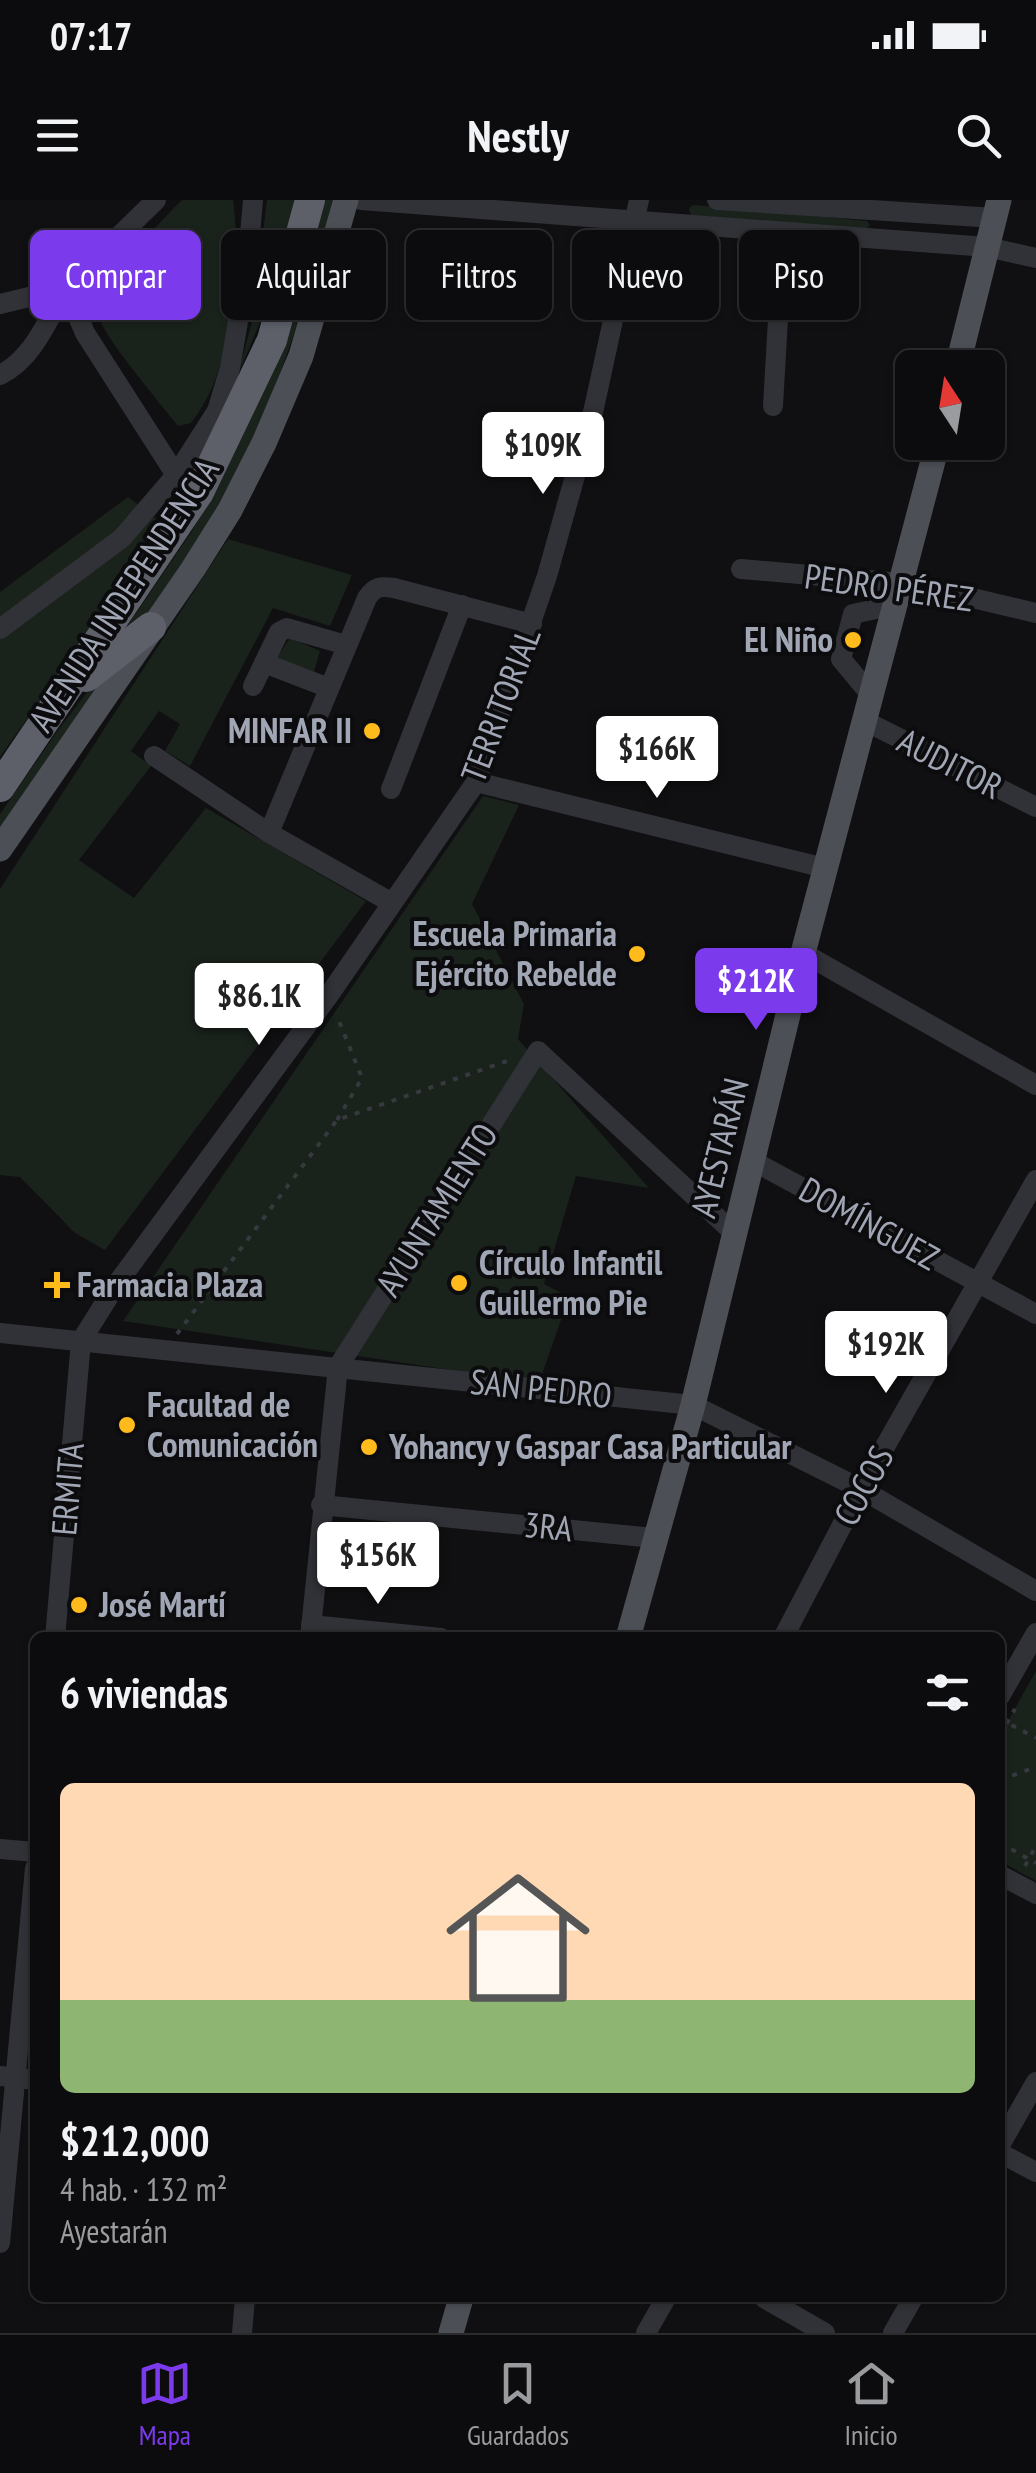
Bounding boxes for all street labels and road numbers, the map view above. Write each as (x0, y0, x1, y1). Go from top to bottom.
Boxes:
street label: AVENIDA INDEPENDENCIA (18, 449, 229, 740)
street label: PEDRO PÉREZ (802, 552, 976, 622)
street label: TERRITORIAL (450, 620, 551, 789)
street label: AUDITOR (890, 717, 1011, 809)
street label: AYESTARÁN (680, 1073, 759, 1222)
street label: AYUNTAMIENTO (365, 1114, 507, 1305)
street label: DOMÍNGUEZ (792, 1166, 947, 1280)
street label: SAN PEDRO (468, 1358, 614, 1418)
street label: COCOS (823, 1438, 904, 1533)
street label: ERMITA (40, 1440, 94, 1537)
street label: 3RA (522, 1501, 575, 1551)

